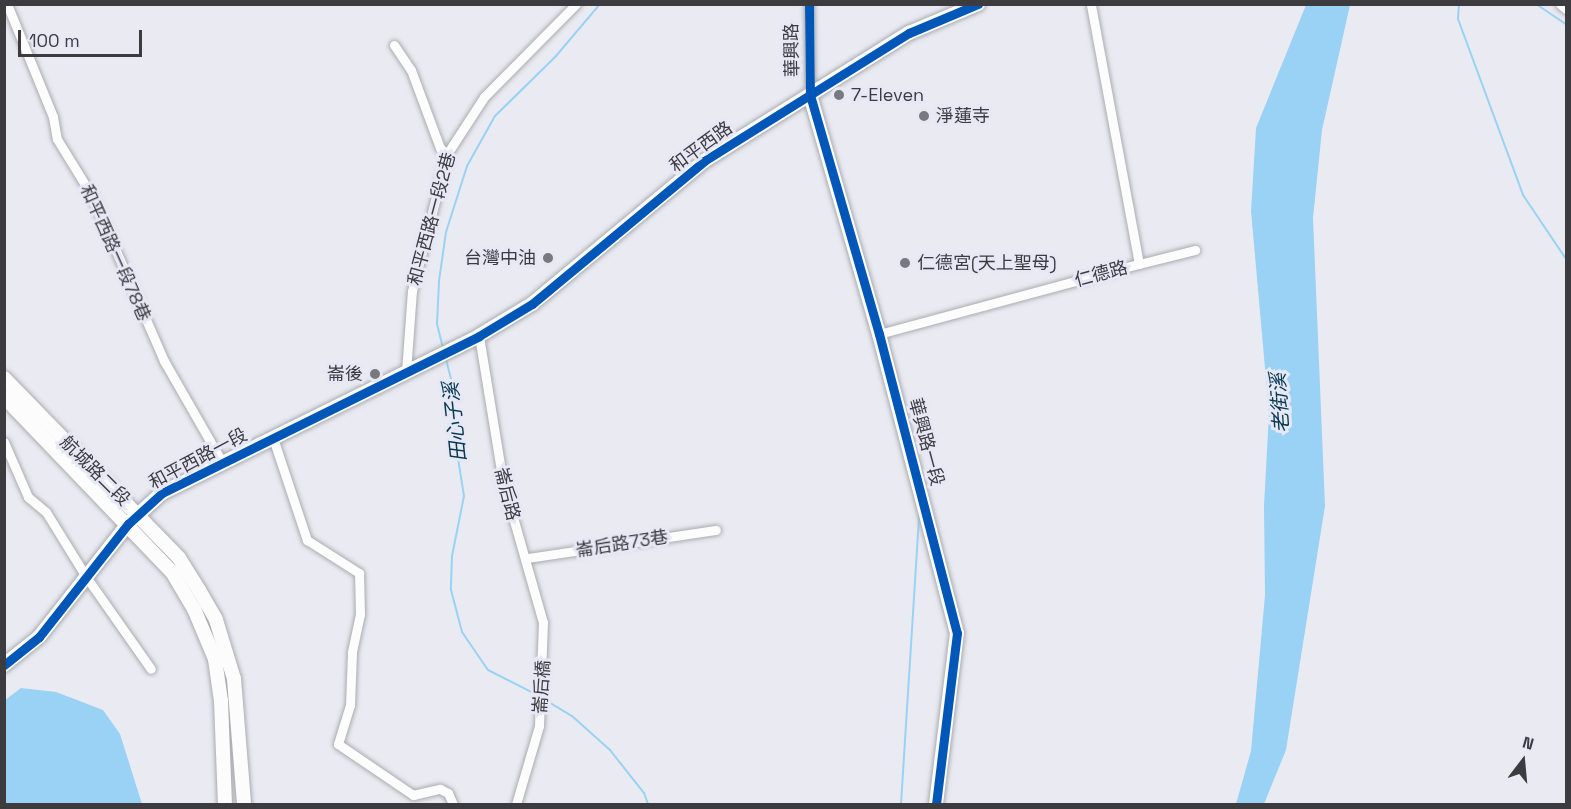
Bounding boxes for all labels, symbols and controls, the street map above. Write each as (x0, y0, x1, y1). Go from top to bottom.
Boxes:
scale bar (21, 18, 146, 56)
street label: 華興路 (781, 23, 803, 77)
text: 100 m (29, 29, 80, 52)
place label: 7-Eleven (851, 84, 924, 106)
marker: 7-Eleven (832, 88, 846, 102)
place label: 淨蓮寺 (936, 105, 990, 127)
marker: 淨蓮寺 (917, 109, 931, 123)
street label: 和平西路 (666, 117, 736, 177)
street label: 和平西路一段2巷 (404, 150, 460, 288)
street label: 和平西路一段78巷 (75, 181, 155, 325)
place label: 台灣中油 (464, 247, 536, 269)
marker: 台灣中油 (541, 251, 555, 265)
place label: 仁德宮(天上聖母) (917, 252, 1057, 274)
marker: 仁德宮(天上聖母) (898, 256, 912, 270)
street label: 仁德路 (1072, 257, 1130, 291)
place label: 崙後 (327, 363, 363, 385)
marker: 崙後 (368, 367, 382, 381)
water label: 老街溪 (1266, 372, 1294, 434)
water label: 田心子溪 (439, 381, 471, 463)
street label: 華興路一段 (904, 396, 948, 488)
street label: 和平西路一段 (145, 424, 251, 494)
street label: 航城路二段 (56, 432, 134, 510)
street label: 崙后路 (490, 465, 524, 523)
street label: 崙后路73巷 (574, 526, 670, 562)
street label: 崙后橋 (529, 659, 555, 715)
north arrow (1493, 731, 1553, 791)
text: N (1520, 732, 1536, 755)

